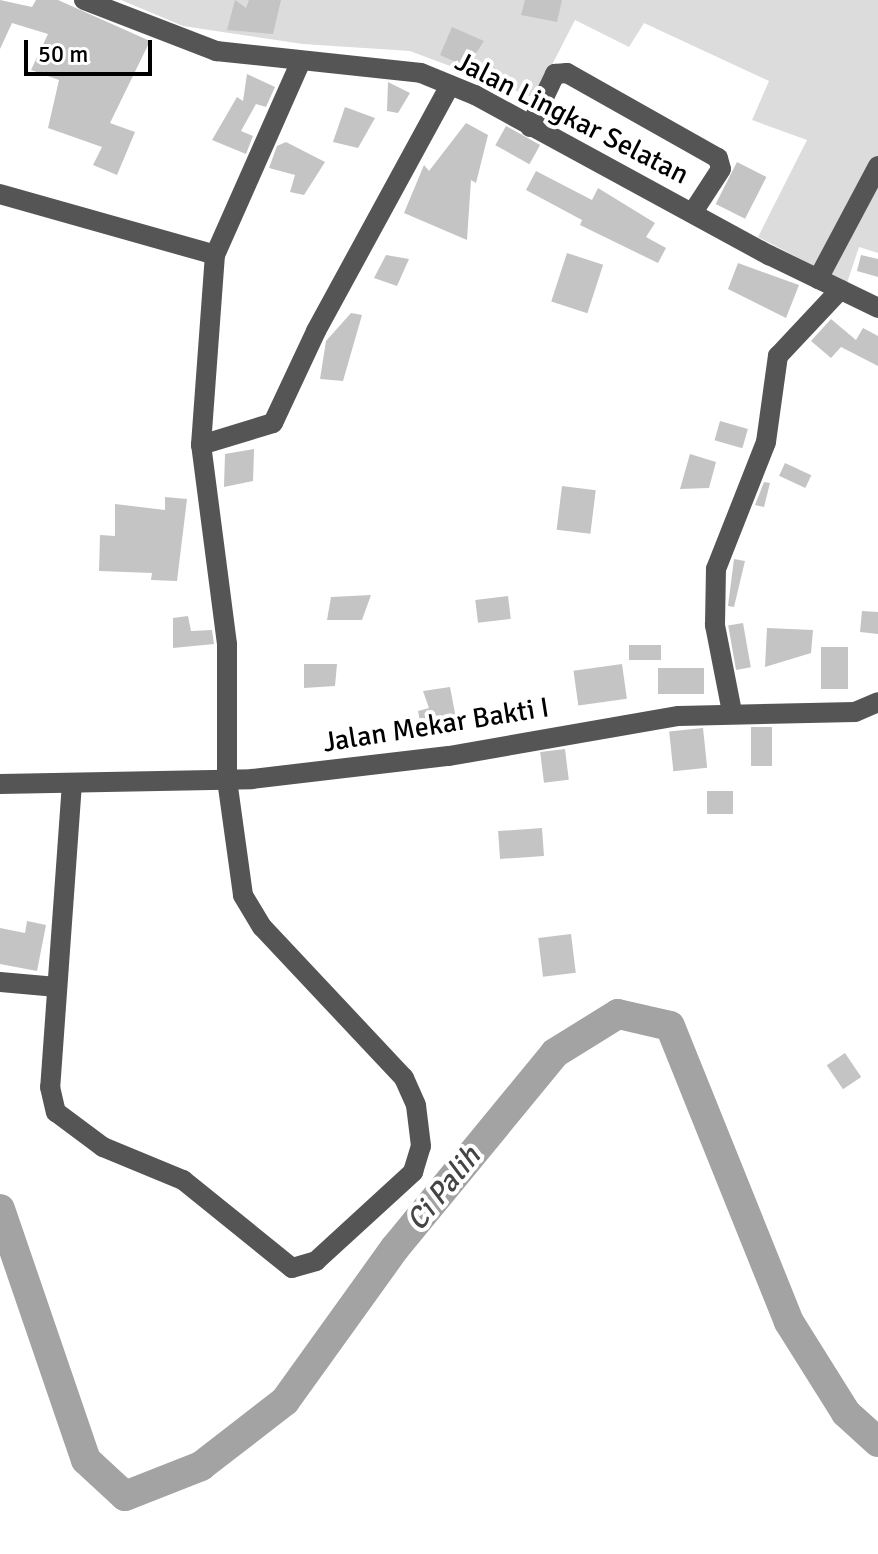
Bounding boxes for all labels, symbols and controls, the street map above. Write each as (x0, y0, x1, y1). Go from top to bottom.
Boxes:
scale bar (28, 24, 156, 74)
text: 50 m (38, 39, 88, 69)
street label: Jalan Lingkar Selatan (450, 45, 694, 191)
street label: Jalan Mekar Bakti I (321, 691, 551, 759)
water label: Ci Palih (399, 1140, 489, 1238)

